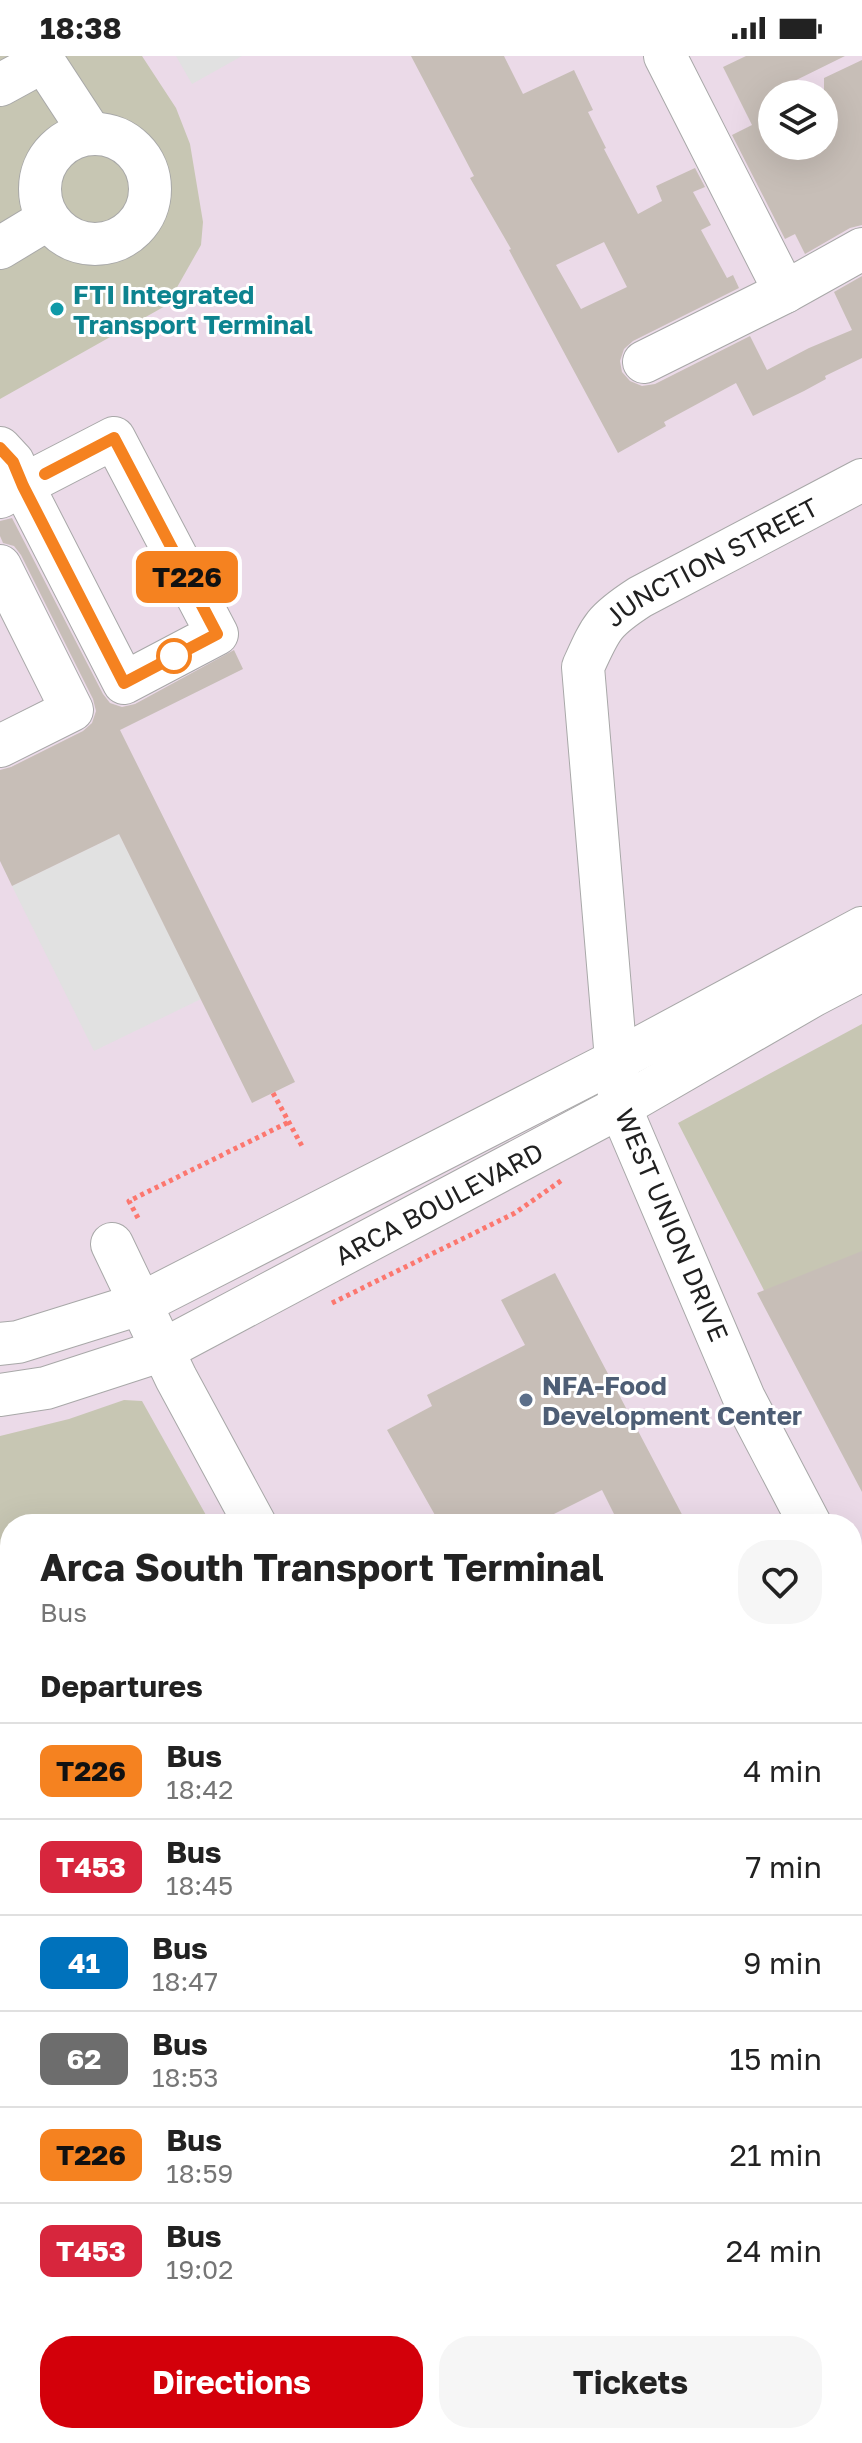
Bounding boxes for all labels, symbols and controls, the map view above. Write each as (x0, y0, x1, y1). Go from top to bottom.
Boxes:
text: 18:38 (40, 10, 122, 46)
map controls (758, 80, 838, 160)
button: layers (758, 80, 838, 160)
place label: FTI Integrated Transport Terminal (73, 279, 313, 340)
marker: FTI Integrated Transport Terminal (48, 300, 66, 318)
street label: JUNCTION STREET (598, 491, 823, 633)
line badge: T226 (131, 551, 243, 603)
text: T226 (152, 560, 222, 593)
unlabelled marker (157, 639, 191, 673)
street label: WEST UNION DRIVE (609, 1104, 735, 1346)
street label: ARCA BOULEVARD (330, 1135, 548, 1271)
place label: NFA-Food Development Center (542, 1370, 802, 1431)
marker: NFA-Food Development Center (517, 1391, 535, 1409)
button: heart (738, 1540, 822, 1624)
text: Arca South Transport Terminal (40, 1544, 604, 1589)
text: Bus (40, 1597, 87, 1628)
text: Departures (40, 1668, 203, 1704)
text: Bus (166, 1738, 222, 1774)
text: 4 min (743, 1753, 822, 1789)
text: T226 (56, 1754, 126, 1787)
text: 18:42 (166, 1774, 233, 1805)
text: Bus (166, 1834, 222, 1870)
text: 7 min (746, 1849, 822, 1885)
text: T453 (56, 1850, 126, 1883)
text: 18:45 (166, 1870, 233, 1901)
text: Bus (152, 1930, 208, 1966)
text: 9 min (743, 1945, 822, 1981)
text: 41 (68, 1946, 100, 1979)
text: 18:47 (152, 1966, 218, 1997)
text: Bus (152, 2026, 208, 2062)
text: 15 min (730, 2041, 822, 2077)
text: 62 (67, 2042, 101, 2075)
text: 18:53 (152, 2062, 219, 2093)
text: Bus (166, 2122, 222, 2158)
text: 21 min (730, 2137, 822, 2173)
text: T226 (56, 2138, 126, 2171)
text: 18:59 (166, 2158, 233, 2189)
text: Bus (166, 2218, 222, 2254)
text: 24 min (726, 2233, 822, 2269)
text: T453 (56, 2234, 126, 2267)
text: 19:02 (166, 2254, 233, 2285)
button: Directions (40, 2336, 423, 2428)
button: Tickets (439, 2336, 822, 2428)

